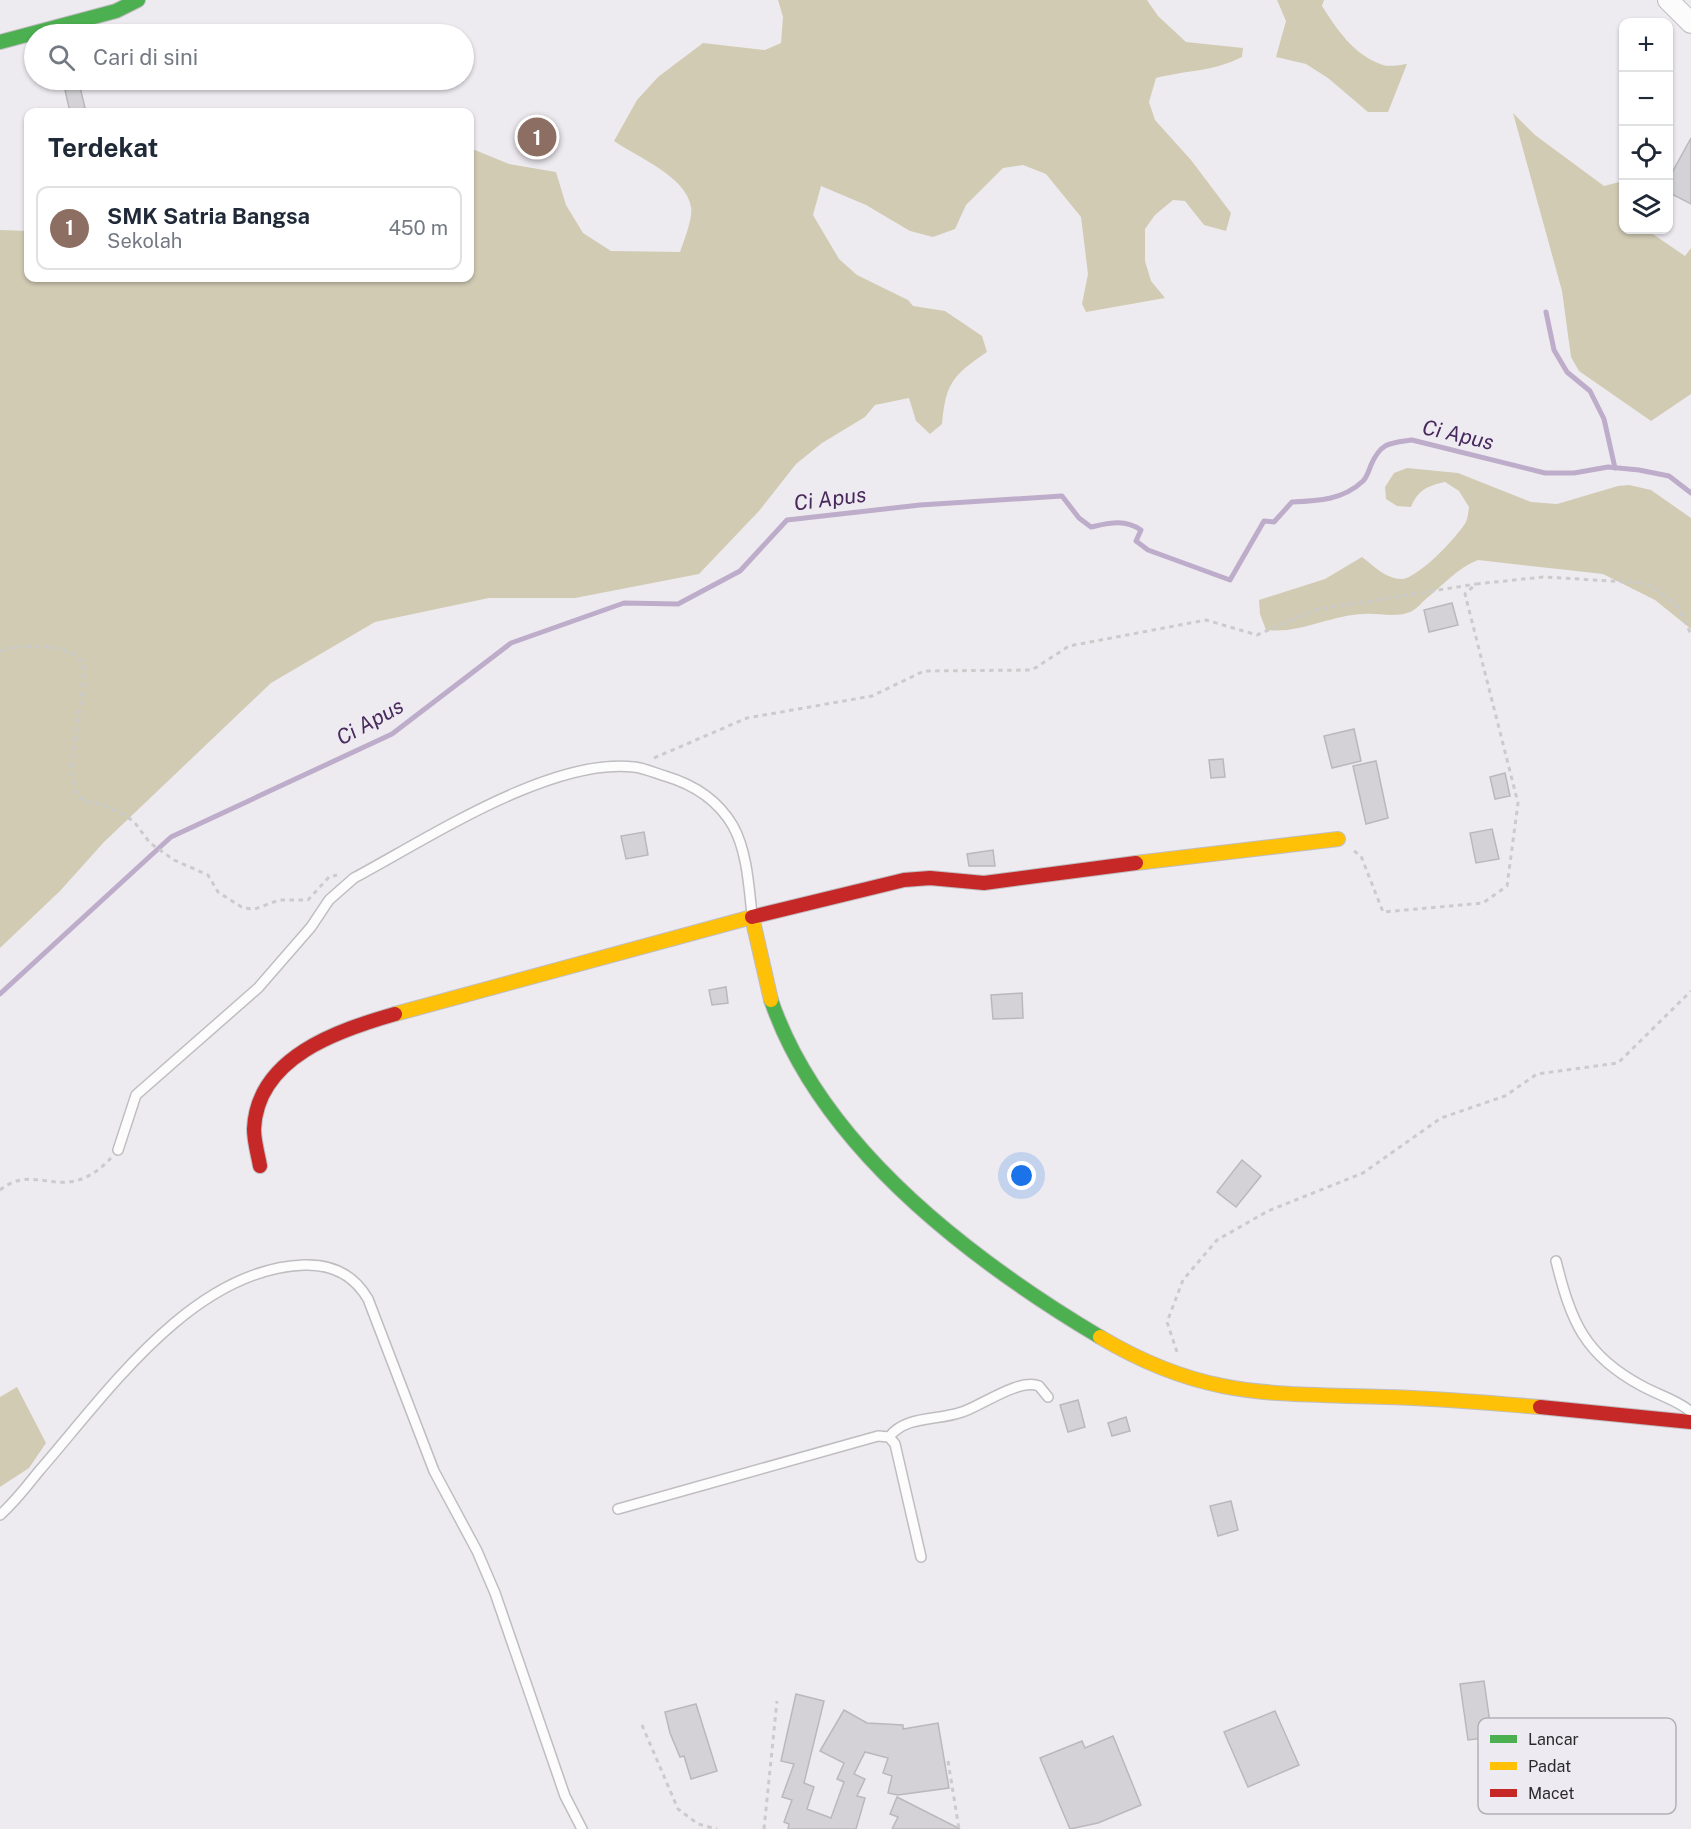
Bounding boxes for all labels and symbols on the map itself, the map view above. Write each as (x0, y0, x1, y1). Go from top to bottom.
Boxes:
pin: 1 (518, 114, 556, 160)
water label: Ci Apus (1420, 414, 1496, 455)
water label: Ci Apus (792, 482, 868, 515)
water label: Ci Apus (332, 693, 408, 750)
your location (1007, 1161, 1036, 1190)
legend (1478, 1718, 1676, 1814)
text: Lancar (1528, 1730, 1579, 1749)
text: Padat (1528, 1757, 1571, 1776)
text: Macet (1528, 1784, 1575, 1803)

